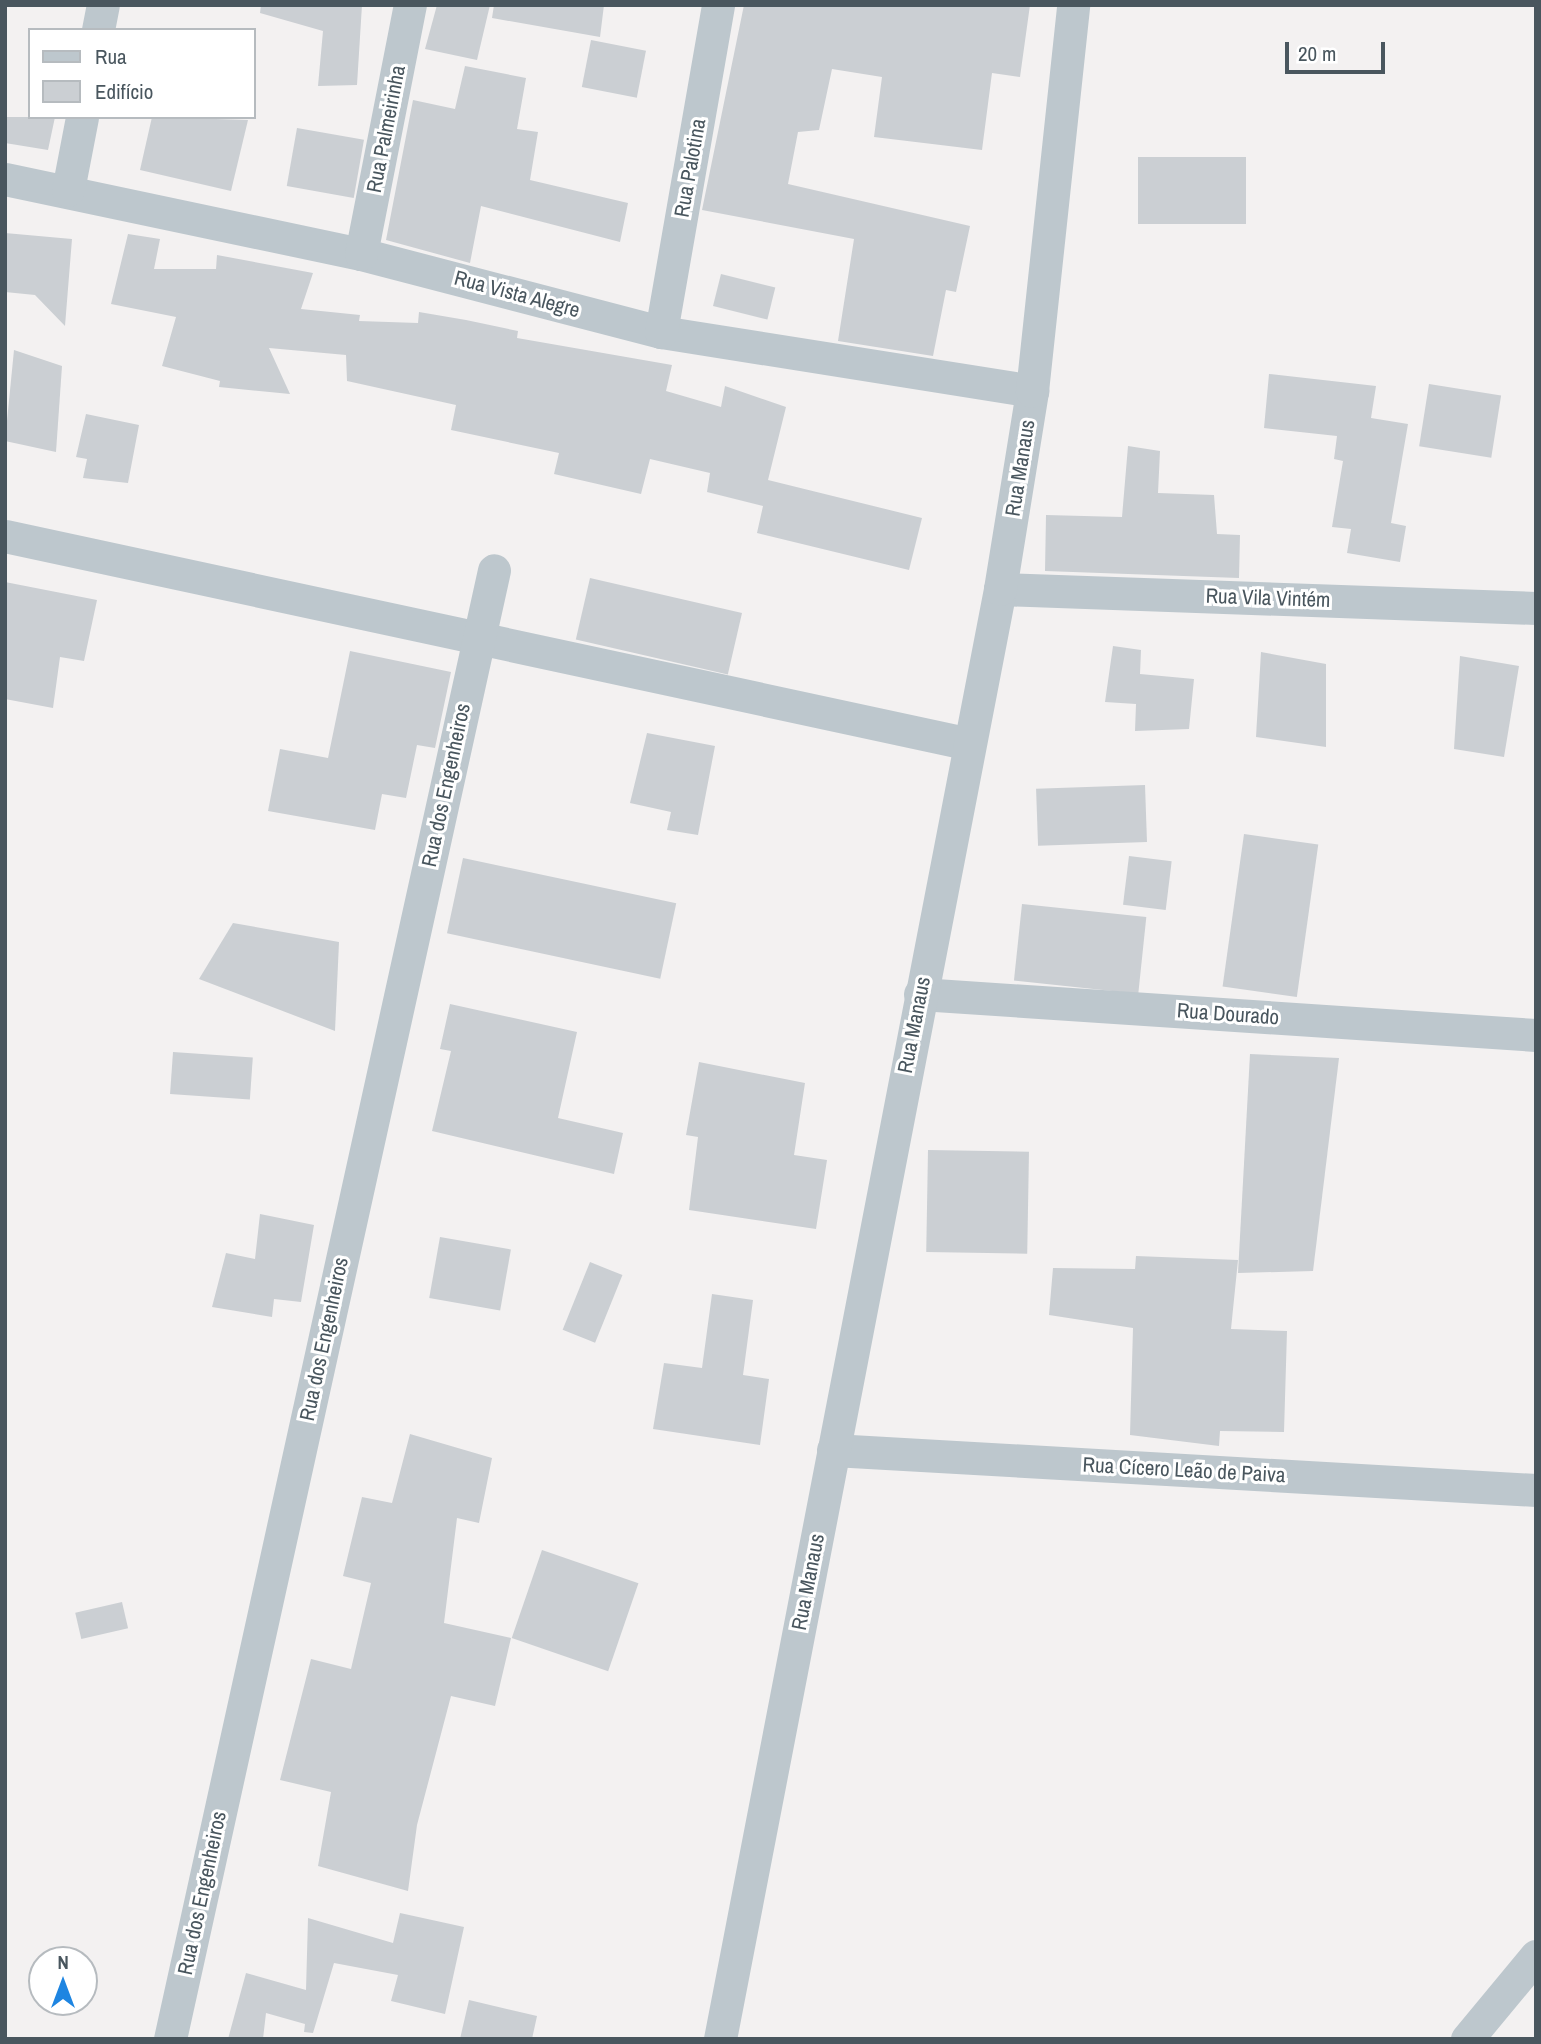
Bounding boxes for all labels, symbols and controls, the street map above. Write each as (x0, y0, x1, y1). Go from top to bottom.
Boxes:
legend (28, 28, 256, 119)
scale bar (1289, 28, 1389, 72)
text: 20 m (1298, 39, 1336, 68)
text: Rua (95, 42, 127, 71)
street label: Rua Palmeirinha (361, 63, 411, 195)
text: Edifício (95, 77, 153, 106)
street label: Rua Palotina (669, 117, 711, 219)
street label: Rua Vista Alegre (451, 265, 583, 323)
street label: Rua Manaus (1000, 418, 1040, 518)
street label: Rua Vila Vintém (1205, 583, 1331, 613)
street label: Rua dos Engenheiros (416, 701, 476, 869)
street label: Rua Manaus (892, 975, 936, 1075)
street label: Rua Dourado (1176, 998, 1280, 1030)
street label: Rua dos Engenheiros (294, 1255, 354, 1423)
street label: Rua Cícero Leão de Paiva (1082, 1452, 1286, 1488)
street label: Rua Manaus (786, 1532, 830, 1632)
street label: Rua dos Engenheiros (172, 1809, 232, 1977)
north arrow (28, 1946, 98, 2016)
text: N (57, 1949, 69, 1975)

